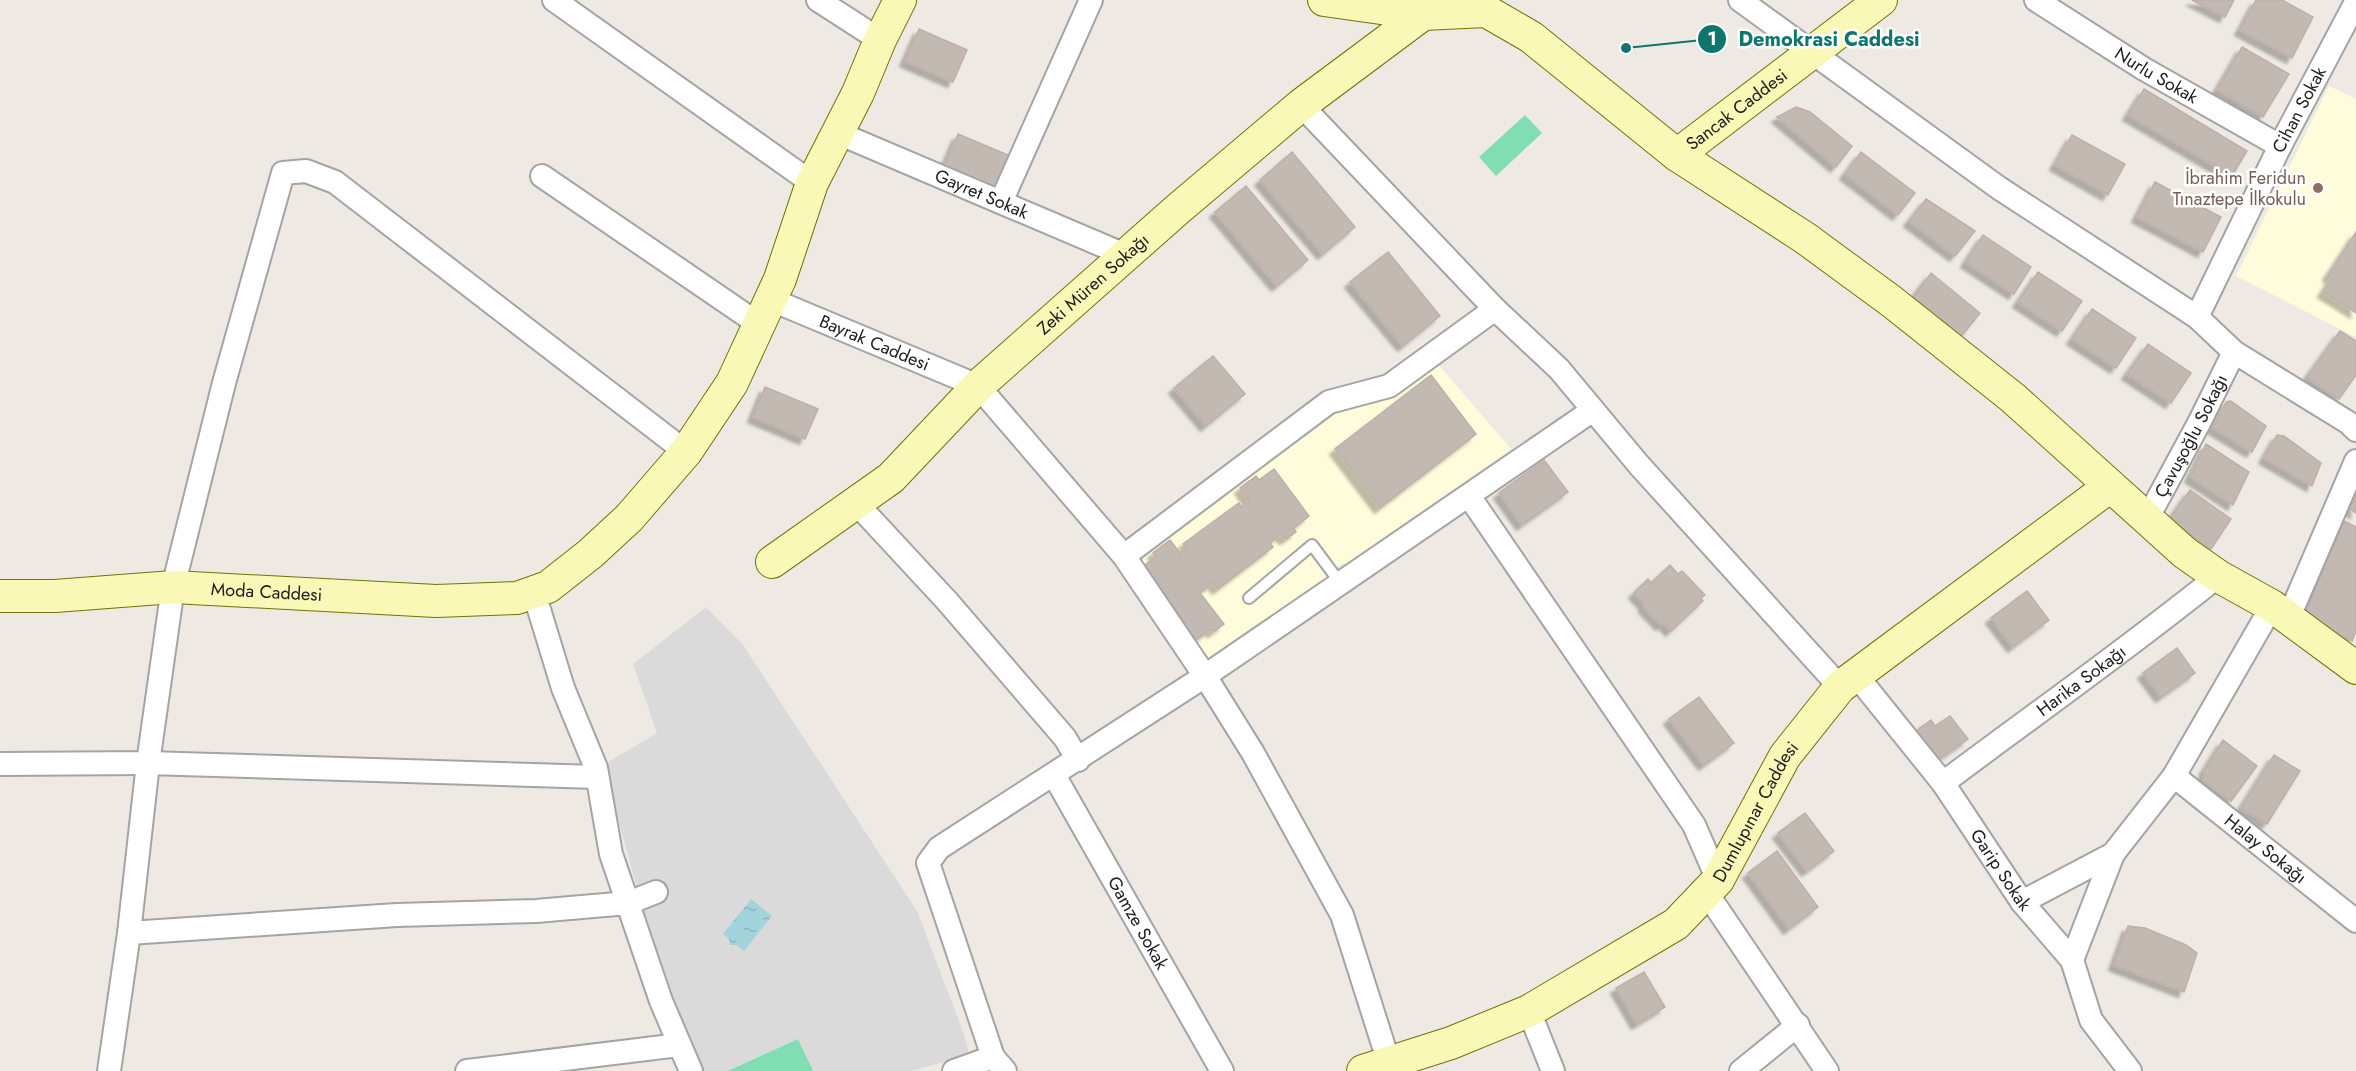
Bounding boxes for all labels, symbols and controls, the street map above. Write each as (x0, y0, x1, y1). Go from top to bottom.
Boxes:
callout: Demokrasi Caddesi (1697, 20, 1932, 58)
text: Demokrasi Caddesi (1738, 25, 1920, 54)
text: 1 (1707, 26, 1717, 52)
street label: Nurlu Sokak (2110, 41, 2203, 110)
street label: Cihan Sokak (2266, 62, 2333, 157)
street label: Sancak Caddesi (1681, 63, 1793, 157)
street label: Gayret Sokak (931, 163, 1033, 226)
place label: İbrahim Feridun Tınaztepe İlkokulu (2173, 165, 2306, 212)
marker: İbrahim Feridun Tınaztepe İlkokulu (2311, 181, 2325, 195)
street label: Zeki Müren Sokağı (1031, 227, 1155, 341)
street label: Bayrak Caddesi (815, 308, 934, 377)
street label: Çavuşoğlu Sokağı (2148, 370, 2234, 502)
street label: Moda Caddesi (210, 576, 323, 608)
street label: Harika Sokağı (2031, 639, 2132, 723)
street label: Dumlupınar Caddesi (1706, 736, 1805, 887)
street label: Halay Sokağı (2219, 808, 2312, 890)
street label: Garip Sokak (1964, 824, 2037, 917)
street label: Gamze Sokak (1101, 871, 1175, 974)

